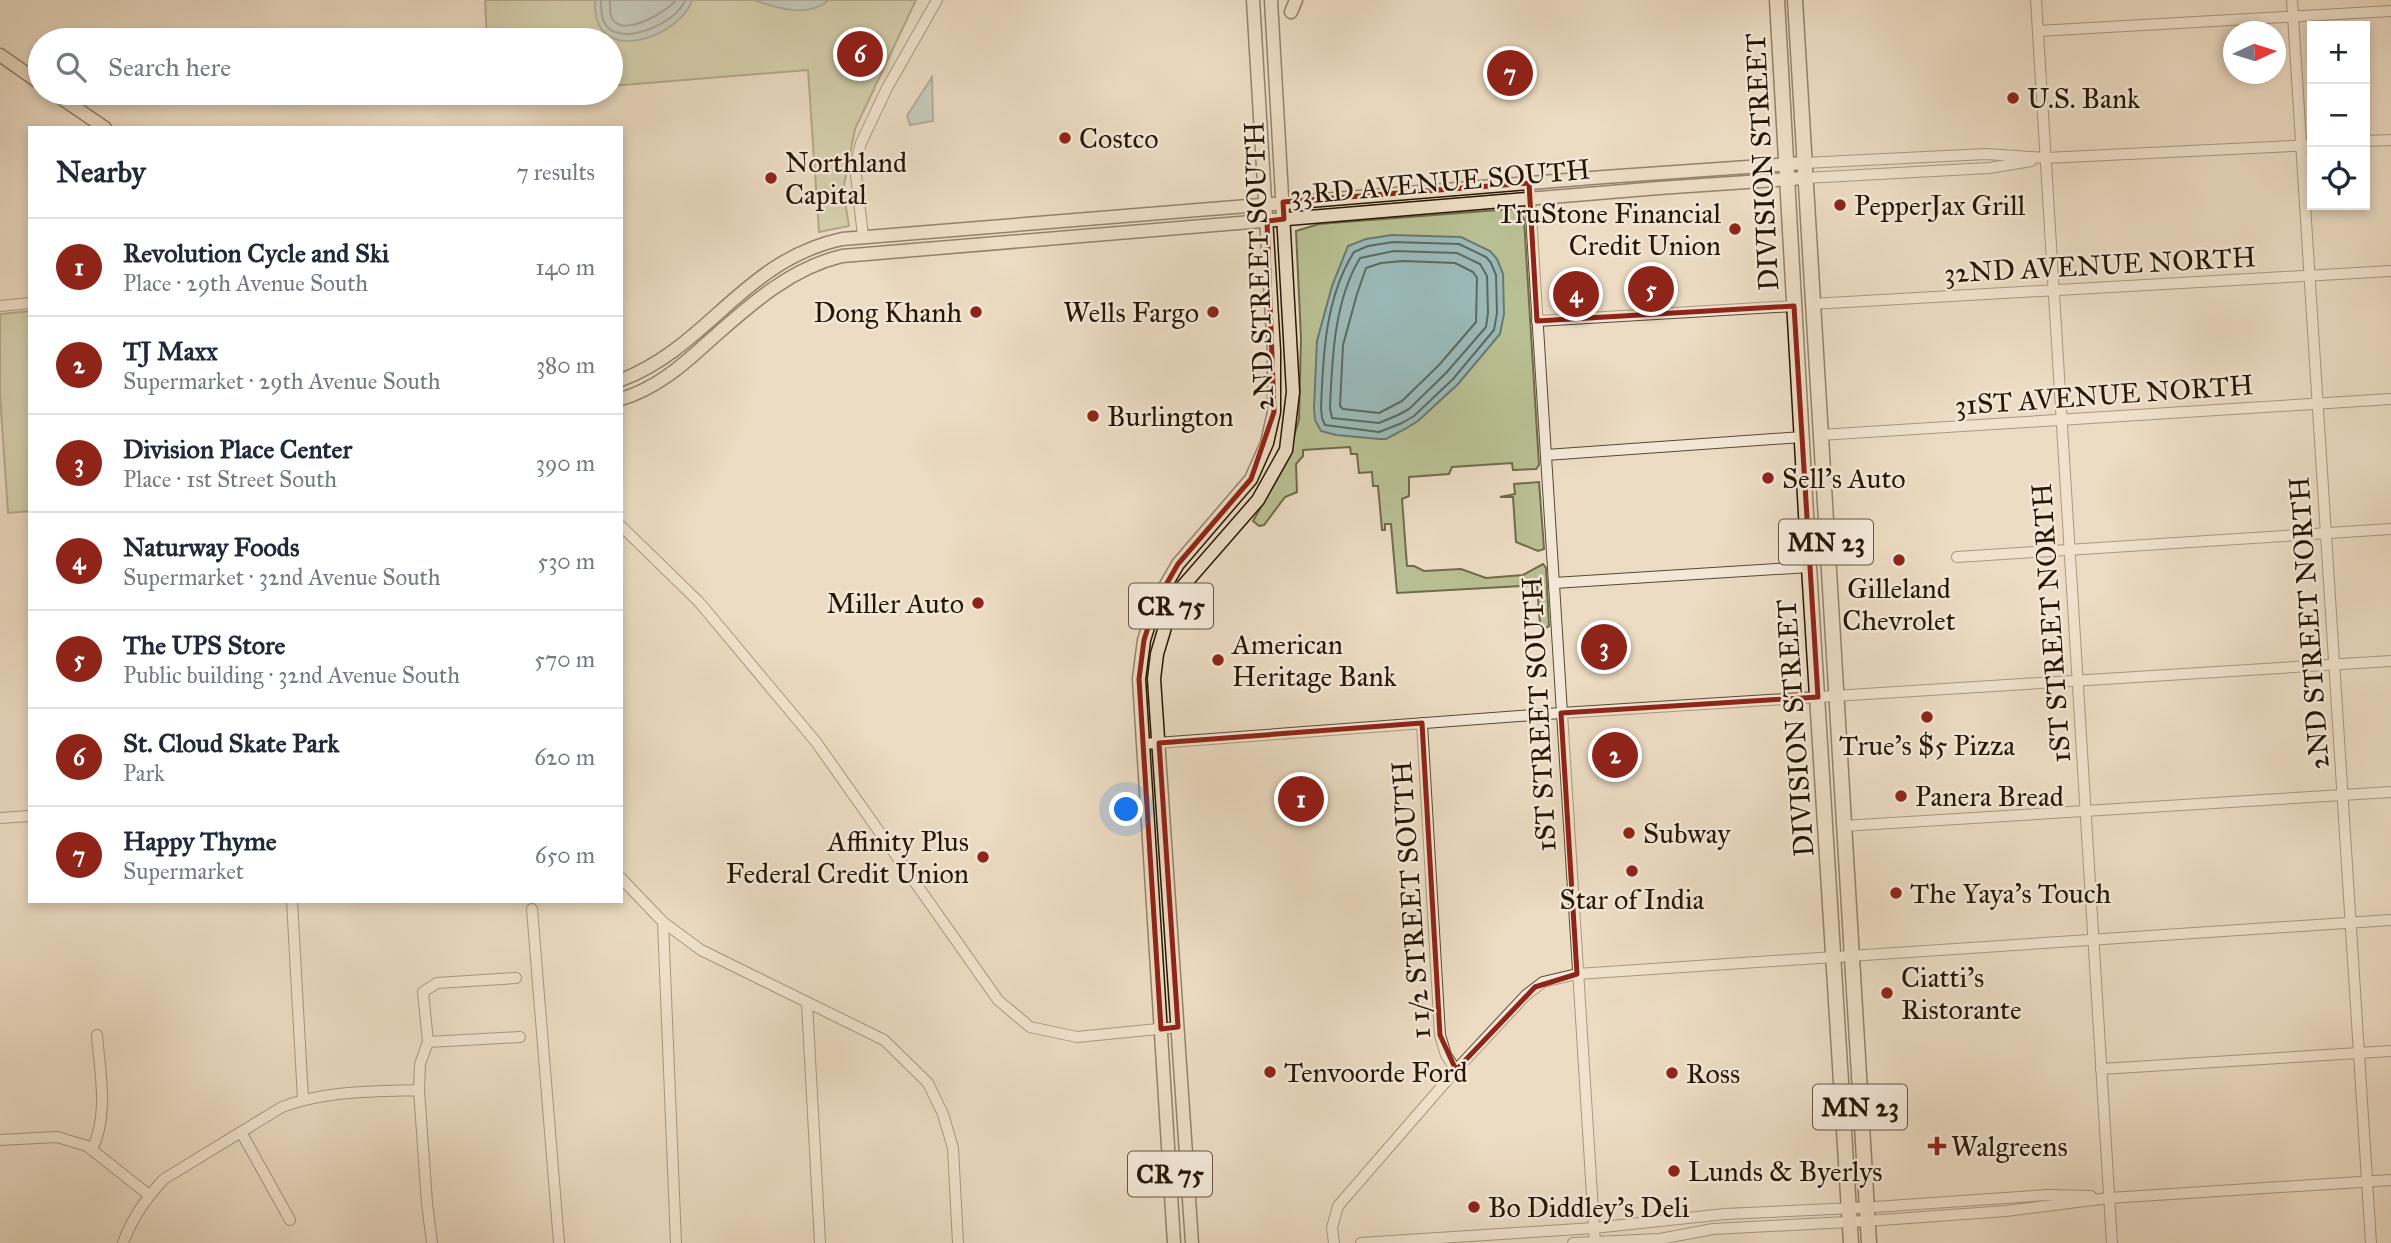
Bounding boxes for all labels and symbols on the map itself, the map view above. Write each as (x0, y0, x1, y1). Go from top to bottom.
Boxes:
north arrow (2223, 21, 2286, 84)
pin: 6 (837, 28, 883, 80)
street label: DIVISION STREET (1738, 32, 1786, 292)
pin: 7 (1487, 47, 1533, 99)
place label: U.S. Bank (2027, 81, 2140, 116)
marker: U.S. Bank (2005, 90, 2021, 106)
place label: Costco (1079, 121, 1159, 156)
street label: 2ND STREET SOUTH (1236, 121, 1282, 411)
marker: Costco (1057, 130, 1073, 146)
place label: Northland Capital (785, 145, 907, 212)
street label: 33RD AVENUE SOUTH (1288, 151, 1592, 213)
marker: Northland Capital (763, 170, 779, 186)
place label: PepperJax Grill (1854, 188, 2026, 223)
place label: TruStone Financial Credit Union (1497, 196, 1721, 263)
marker: PepperJax Grill (1832, 197, 1848, 213)
marker: TruStone Financial Credit Union (1727, 221, 1743, 237)
street label: 32ND AVENUE NORTH (1943, 239, 2257, 291)
pin: 5 (1628, 263, 1674, 315)
pin: 4 (1553, 268, 1599, 320)
place label: Dong Khanh (813, 295, 962, 330)
place label: Wells Fargo (1063, 295, 1199, 330)
marker: Dong Khanh (968, 304, 984, 320)
marker: Wells Fargo (1205, 304, 1221, 320)
street label: 31ST AVENUE NORTH (1954, 367, 2254, 423)
place label: Burlington (1107, 399, 1234, 434)
marker: Burlington (1085, 408, 1101, 424)
place label: Sell's Auto (1782, 461, 1906, 496)
marker: Sell's Auto (1760, 470, 1776, 486)
street label: 2ND STREET NORTH (2281, 476, 2337, 770)
street label: 1ST STREET NORTH (2024, 482, 2078, 764)
road number: MN 23 (1779, 520, 1873, 564)
marker: Gilleland Chevrolet (1891, 552, 1907, 568)
place label: Gilleland Chevrolet (1842, 571, 1956, 638)
street label: 1ST STREET SOUTH (1514, 576, 1564, 852)
road number: CR 75 (1129, 584, 1213, 628)
place label: Miller Auto (826, 586, 964, 621)
marker: Miller Auto (970, 595, 986, 611)
street label: DIVISION STREET (1769, 598, 1821, 858)
pin: 3 (1581, 621, 1627, 673)
place label: American Heritage Bank (1231, 627, 1397, 694)
marker: American Heritage Bank (1210, 652, 1226, 668)
marker: True's $5 Pizza (1919, 709, 1935, 725)
place label: True's $5 Pizza (1839, 728, 2015, 763)
pin: 2 (1592, 729, 1638, 781)
street label: 1 1/2 STREET SOUTH (1384, 760, 1438, 1040)
pin: 1 (1278, 773, 1324, 825)
place label: Panera Bread (1915, 779, 2064, 814)
marker: Panera Bread (1893, 788, 1909, 804)
your location (1109, 792, 1143, 826)
place label: Subway (1643, 816, 1731, 851)
place label: Affinity Plus Federal Credit Union (726, 824, 969, 891)
marker: Subway (1621, 825, 1637, 841)
marker: Affinity Plus Federal Credit Union (975, 849, 991, 865)
marker: Star of India (1624, 863, 1640, 879)
place label: The Yaya's Touch (1910, 876, 2112, 911)
place label: Star of India (1560, 882, 1705, 917)
marker: The Yaya's Touch (1888, 885, 1904, 901)
place label: Ciatti's Ristorante (1901, 960, 2022, 1027)
marker: Ciatti's Ristorante (1879, 985, 1895, 1001)
place label: Tenvoorde Ford (1284, 1055, 1468, 1090)
place label: Ross (1686, 1056, 1740, 1091)
marker: Tenvoorde Ford (1262, 1064, 1278, 1080)
marker: Ross (1664, 1065, 1680, 1081)
road number: MN 23 (1813, 1084, 1907, 1130)
place label: Walgreens (1951, 1129, 2068, 1164)
marker: Walgreens (1929, 1138, 1945, 1154)
road number: CR 75 (1128, 1152, 1212, 1196)
place label: Lunds & Byerlys (1688, 1154, 1882, 1189)
marker: Lunds & Byerlys (1666, 1163, 1682, 1179)
place label: Bo Diddley's Deli (1488, 1190, 1690, 1225)
marker: Bo Diddley's Deli (1466, 1199, 1482, 1215)

